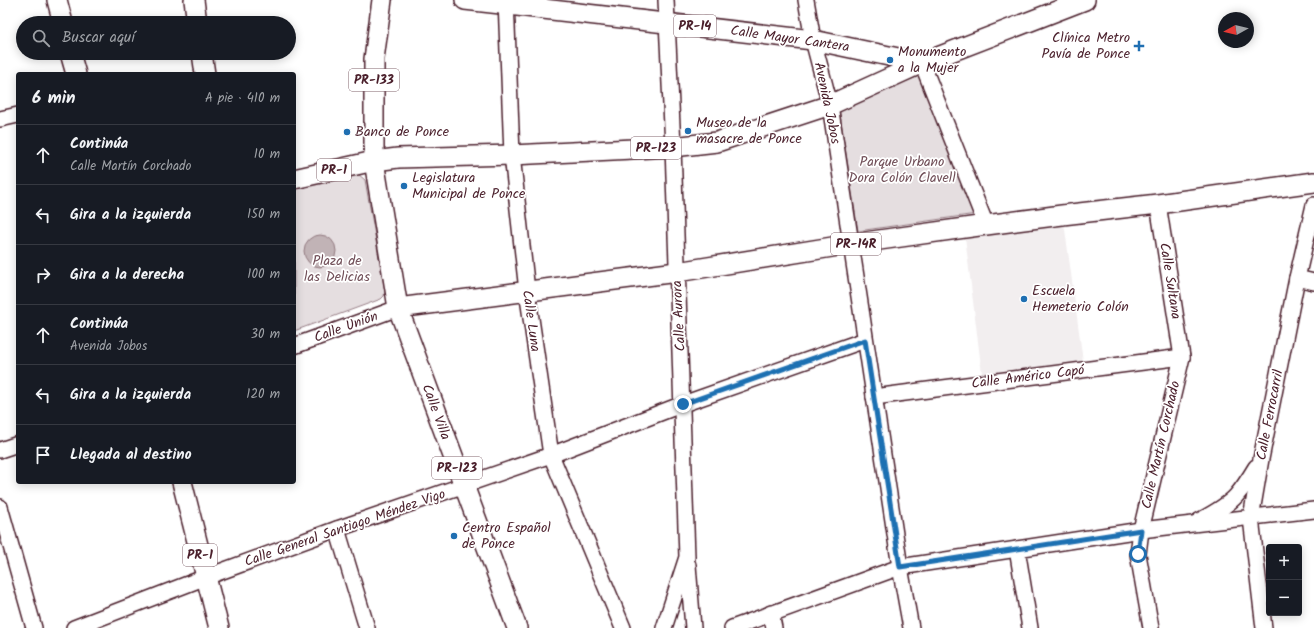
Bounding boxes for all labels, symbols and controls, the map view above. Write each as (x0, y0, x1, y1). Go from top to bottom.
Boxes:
north arrow (1218, 12, 1254, 48)
road number: PR-14 (674, 15, 716, 37)
search box (16, 16, 296, 60)
street label: Calle Mayor Cantera (729, 20, 851, 58)
text: Buscar aquí (62, 26, 135, 50)
icon: search (30, 27, 52, 49)
place label: Clínica Metro Pavía de Ponce (1042, 27, 1131, 65)
marker: Clínica Metro Pavía de Ponce (1133, 40, 1145, 52)
place label: Monumento a la Mujer (898, 41, 966, 79)
marker: Monumento a la Mujer (885, 55, 895, 65)
street label: Avenida Jobos (808, 60, 846, 146)
road number: PR-133 (349, 69, 399, 91)
text: 6 min (32, 85, 76, 112)
text: A pie · 410 m (205, 88, 280, 109)
place label: Museo de la masacre de Ponce (696, 112, 803, 150)
place label: Banco de Ponce (355, 121, 450, 143)
marker: Museo de la masacre de Ponce (683, 126, 693, 136)
marker: Banco de Ponce (342, 127, 352, 137)
text: Continúa (70, 132, 128, 156)
road number: PR-123 (631, 137, 681, 159)
icon: ahead (32, 144, 54, 166)
text: 10 m (254, 144, 280, 165)
park label: Parque Urbano Dora Colón Clavell (848, 151, 956, 189)
text: Calle Martín Corchado (70, 156, 191, 177)
road number: PR-1 (317, 159, 351, 181)
place label: Legislatura Municipal de Ponce (412, 167, 526, 205)
marker: Legislatura Municipal de Ponce (399, 181, 409, 191)
text: Gira a la izquierda (70, 203, 191, 227)
icon: left (32, 204, 54, 226)
text: 150 m (247, 204, 280, 225)
road number: PR-14R (831, 233, 881, 255)
street label: Calle Sultana (1153, 241, 1187, 321)
park label: Plaza de las Delicias (304, 250, 370, 288)
text: Gira a la derecha (70, 263, 184, 287)
icon: right (32, 264, 54, 286)
text: 100 m (247, 264, 280, 285)
street label: Calle Aurora (666, 280, 692, 352)
place label: Escuela Hemeterio Colón (1032, 280, 1129, 318)
street label: Calle Luna (516, 289, 546, 353)
marker: Escuela Hemeterio Colón (1019, 294, 1029, 304)
street label: Calle Unión (311, 305, 381, 349)
text: Continúa (70, 312, 128, 336)
icon: ahead (32, 324, 54, 346)
text: 30 m (251, 324, 280, 345)
text: Avenida Jobos (70, 336, 147, 357)
street label: Calle Américo Capó (970, 359, 1086, 395)
street label: Calle Ferrocarril (1250, 367, 1290, 462)
street label: Calle Martín Corchado (1136, 379, 1186, 511)
street label: Calle Villa (416, 381, 456, 443)
text: Gira a la izquierda (70, 383, 191, 407)
icon: left (32, 384, 54, 406)
text: 120 m (246, 384, 280, 405)
route end (674, 395, 692, 413)
text: Llegada al destino (70, 443, 192, 467)
icon: arrive (32, 444, 54, 466)
road number: PR-123 (432, 457, 482, 479)
street label: Calle General Santiago Méndez Vigo (241, 483, 449, 573)
place label: Centro Español de Ponce (462, 517, 551, 555)
marker: Centro Español de Ponce (449, 531, 459, 541)
road number: PR-1 (183, 544, 217, 566)
map controls (1266, 544, 1302, 616)
button: + (1266, 544, 1302, 580)
route start (1129, 545, 1147, 563)
button: − (1266, 580, 1302, 616)

